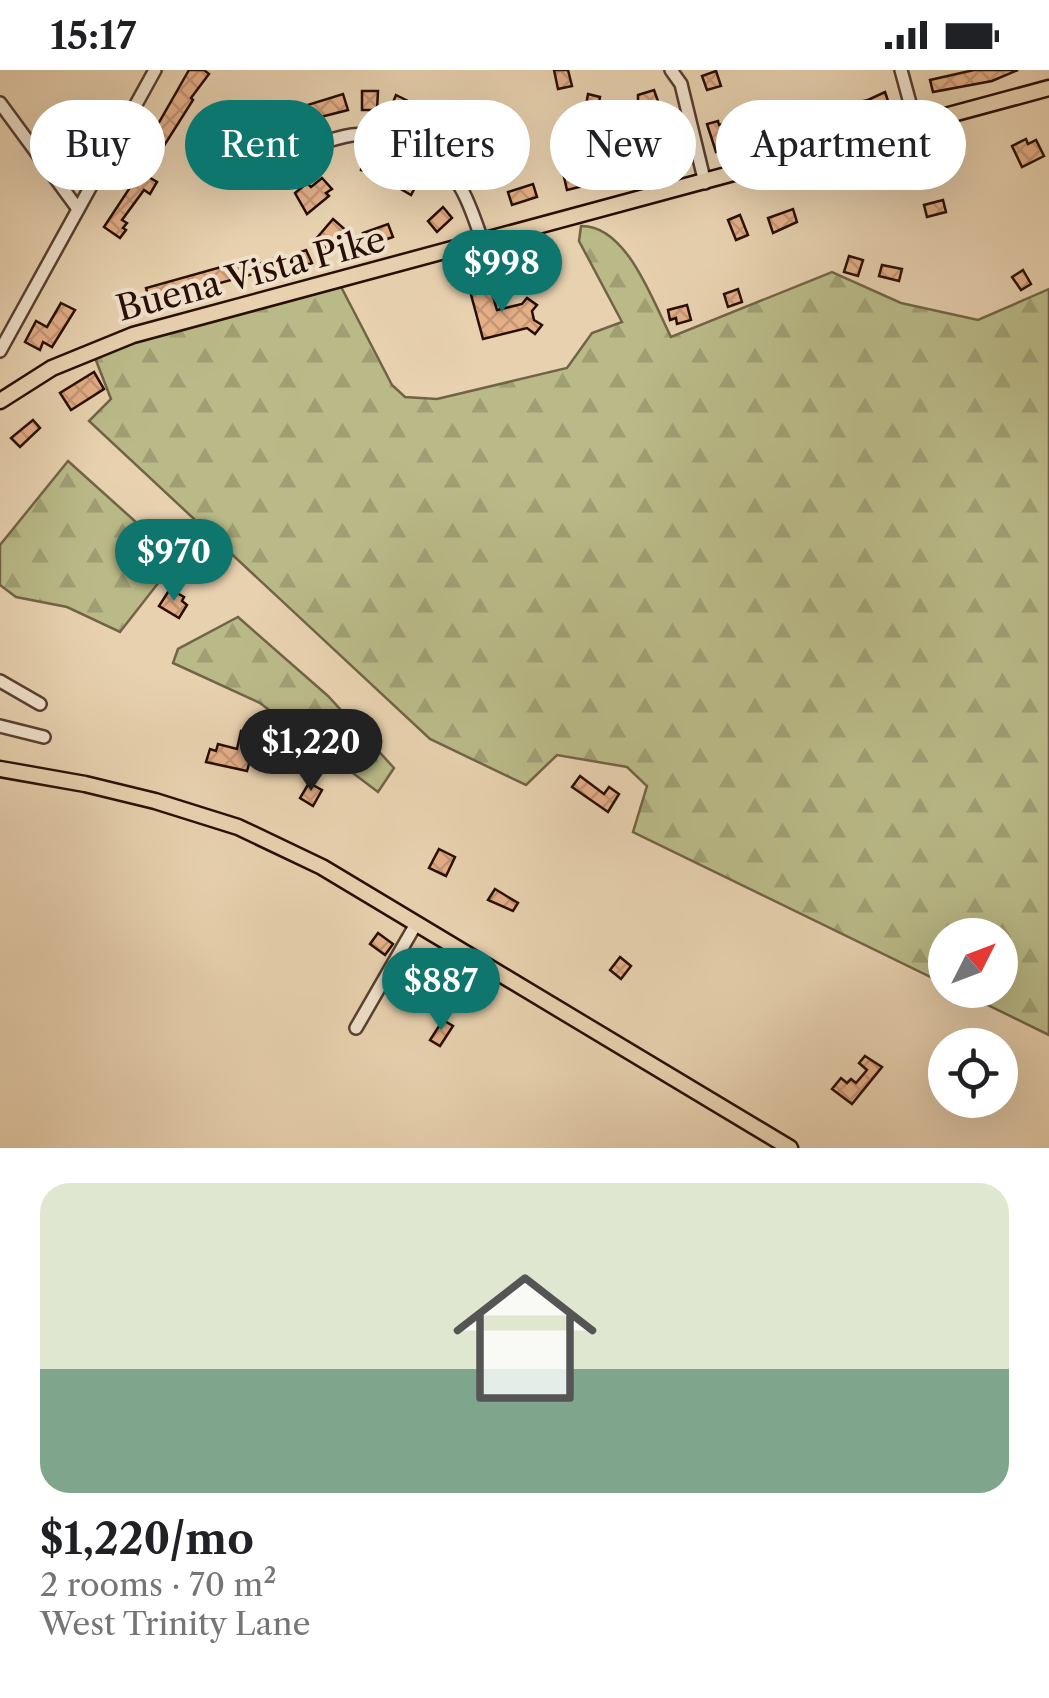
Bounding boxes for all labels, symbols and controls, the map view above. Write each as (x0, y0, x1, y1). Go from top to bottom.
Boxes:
text: 15:17 (50, 12, 136, 59)
chip: Buy (30, 100, 165, 190)
chip: Rent (185, 100, 334, 190)
chip: Filters (354, 100, 530, 190)
chip: New (550, 100, 696, 190)
chip: Apartment (716, 100, 966, 190)
street label: Buena Vista Pike (112, 217, 390, 330)
pin: $998 (443, 230, 561, 315)
text: $998 (464, 243, 540, 282)
pin: $970 (115, 519, 233, 604)
text: $970 (137, 532, 211, 571)
pin: $1,220 (230, 709, 392, 794)
text: $1,220 (261, 722, 361, 761)
north arrow (928, 918, 1018, 1008)
map controls (928, 918, 1018, 1118)
pin: $887 (382, 948, 500, 1033)
text: $887 (404, 961, 478, 1000)
button: locate (928, 1028, 1018, 1118)
icon: home (435, 1248, 615, 1428)
text: $1,220/mo (40, 1513, 254, 1565)
text: 2 rooms · 70 m² (40, 1565, 276, 1604)
text: West Trinity Lane (40, 1604, 310, 1643)

